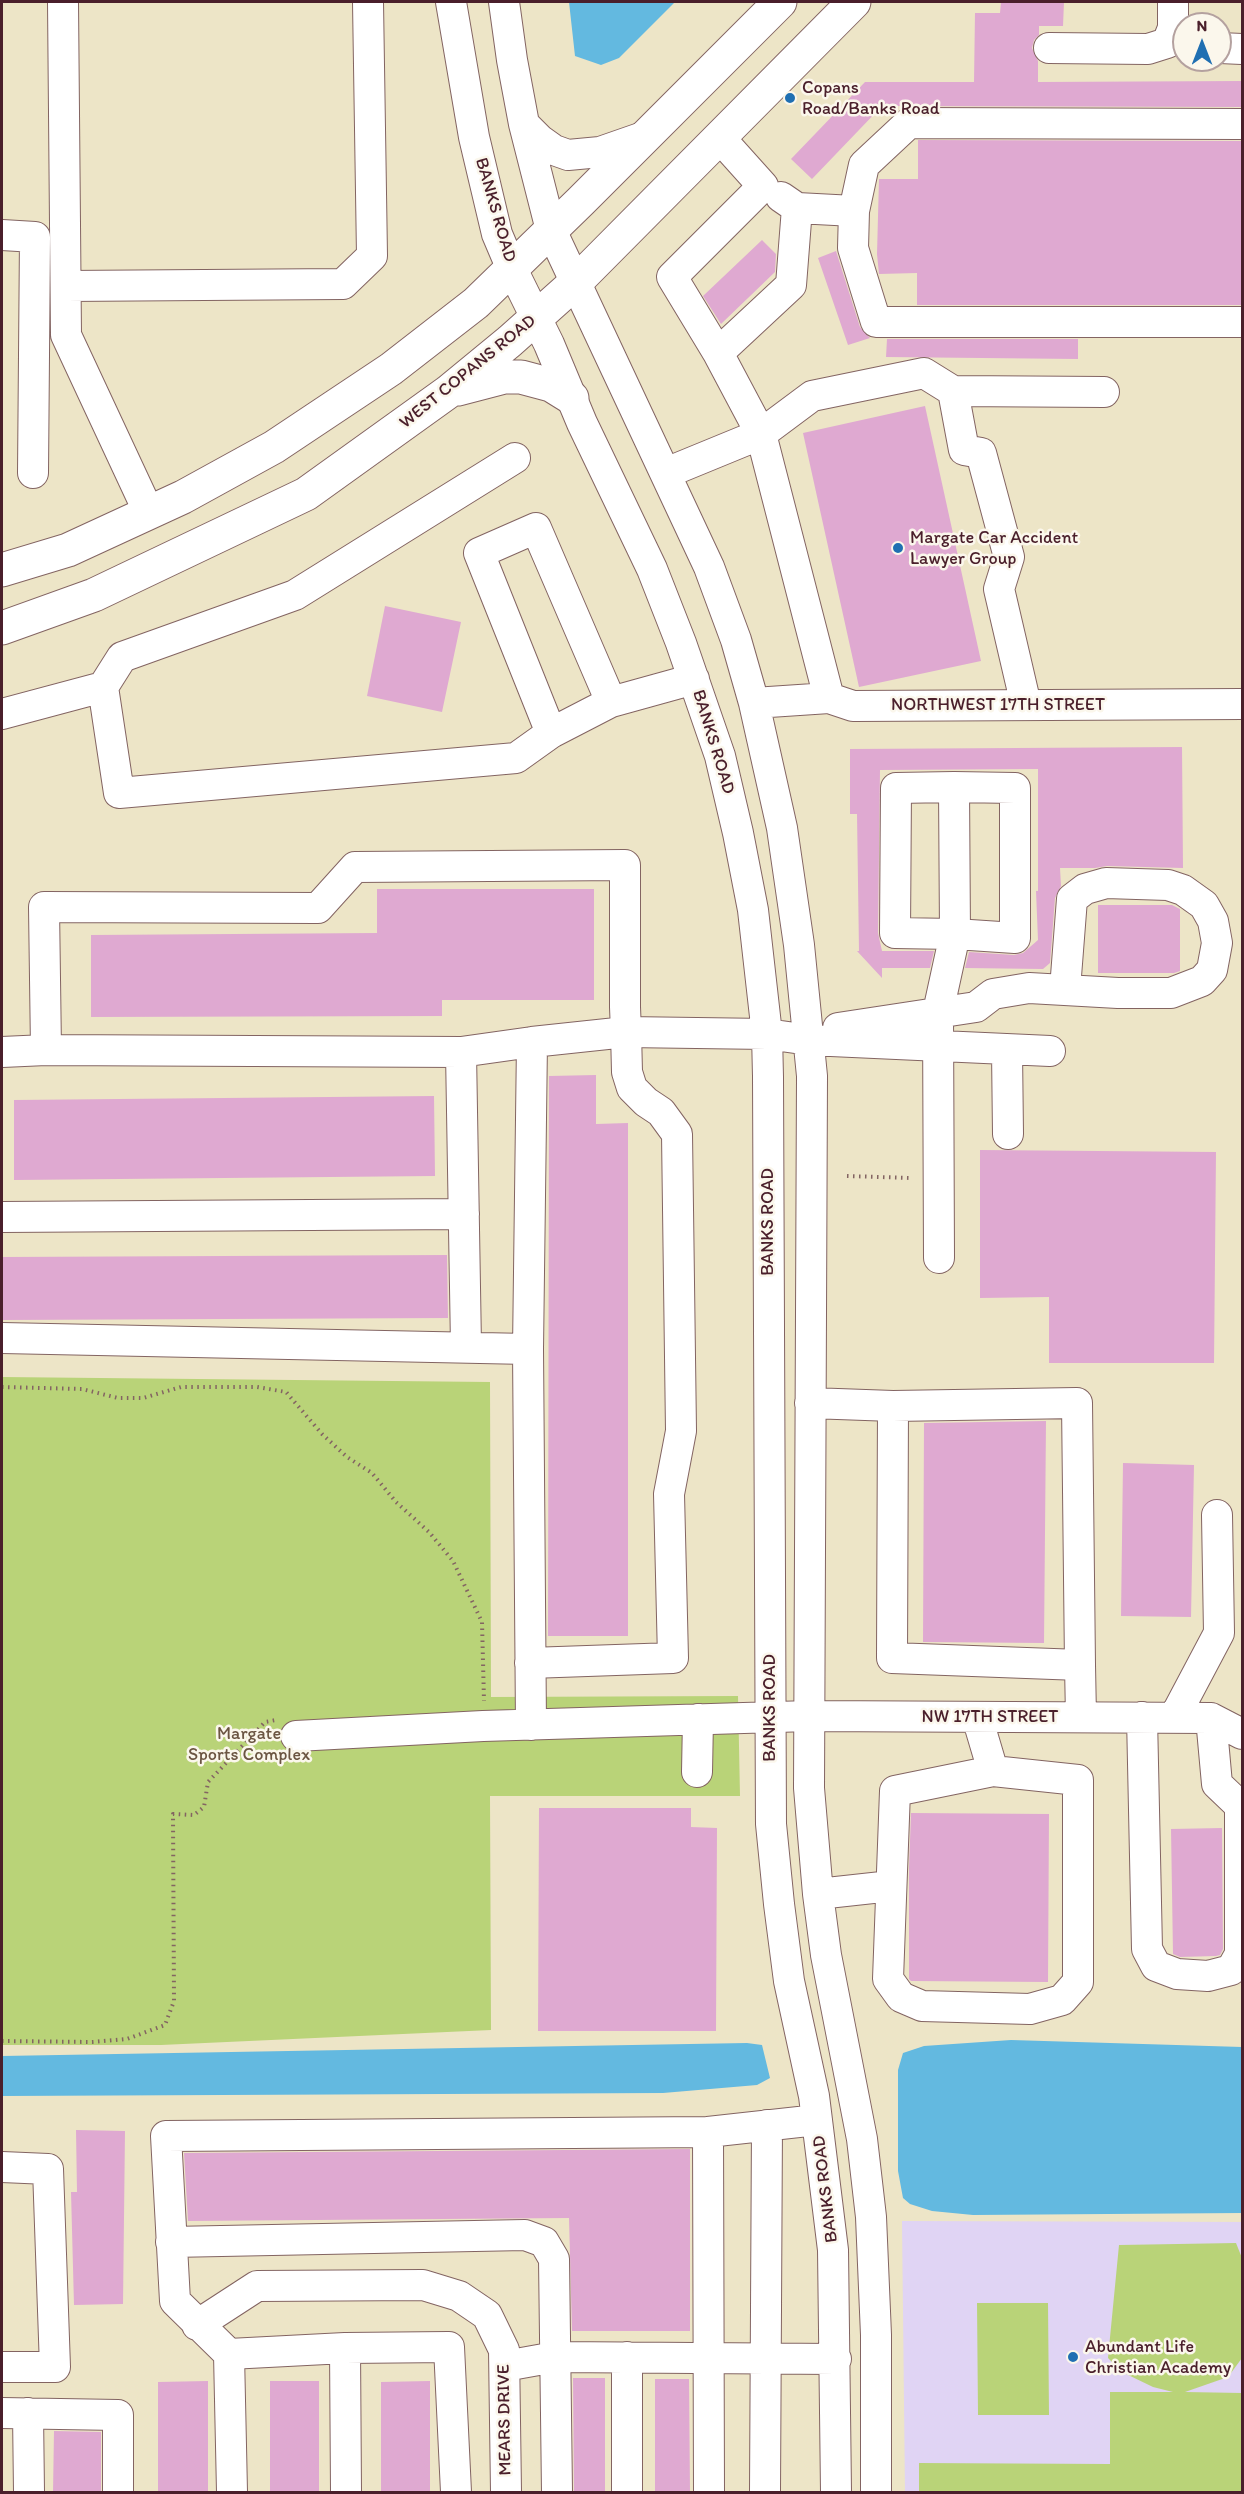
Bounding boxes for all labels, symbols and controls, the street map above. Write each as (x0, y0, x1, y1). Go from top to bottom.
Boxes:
north arrow (1172, 12, 1232, 72)
text: N (1197, 16, 1207, 35)
place label: Copans Road/Banks Road (802, 77, 940, 119)
marker: Copans Road/Banks Road (783, 91, 797, 105)
street label: BANKS ROAD (470, 155, 520, 265)
street label: WEST COPANS ROAD (395, 310, 541, 434)
place label: Margate Car Accident Lawyer Group (910, 527, 1078, 570)
marker: Margate Car Accident Lawyer Group (891, 541, 905, 555)
street label: BANKS ROAD (687, 687, 739, 797)
street label: NORTHWEST 17TH STREET (891, 694, 1105, 716)
street label: BANKS ROAD (757, 1168, 779, 1276)
street label: BANKS ROAD (759, 1654, 781, 1762)
street label: NW 17TH STREET (922, 1706, 1058, 1728)
park label: Margate Sports Complex (188, 1723, 310, 1766)
street label: BANKS ROAD (809, 2134, 843, 2244)
place label: Abundant Life Christian Academy (1085, 2336, 1231, 2378)
marker: Abundant Life Christian Academy (1066, 2350, 1080, 2364)
street label: MEARS DRIVE (493, 2364, 517, 2476)

